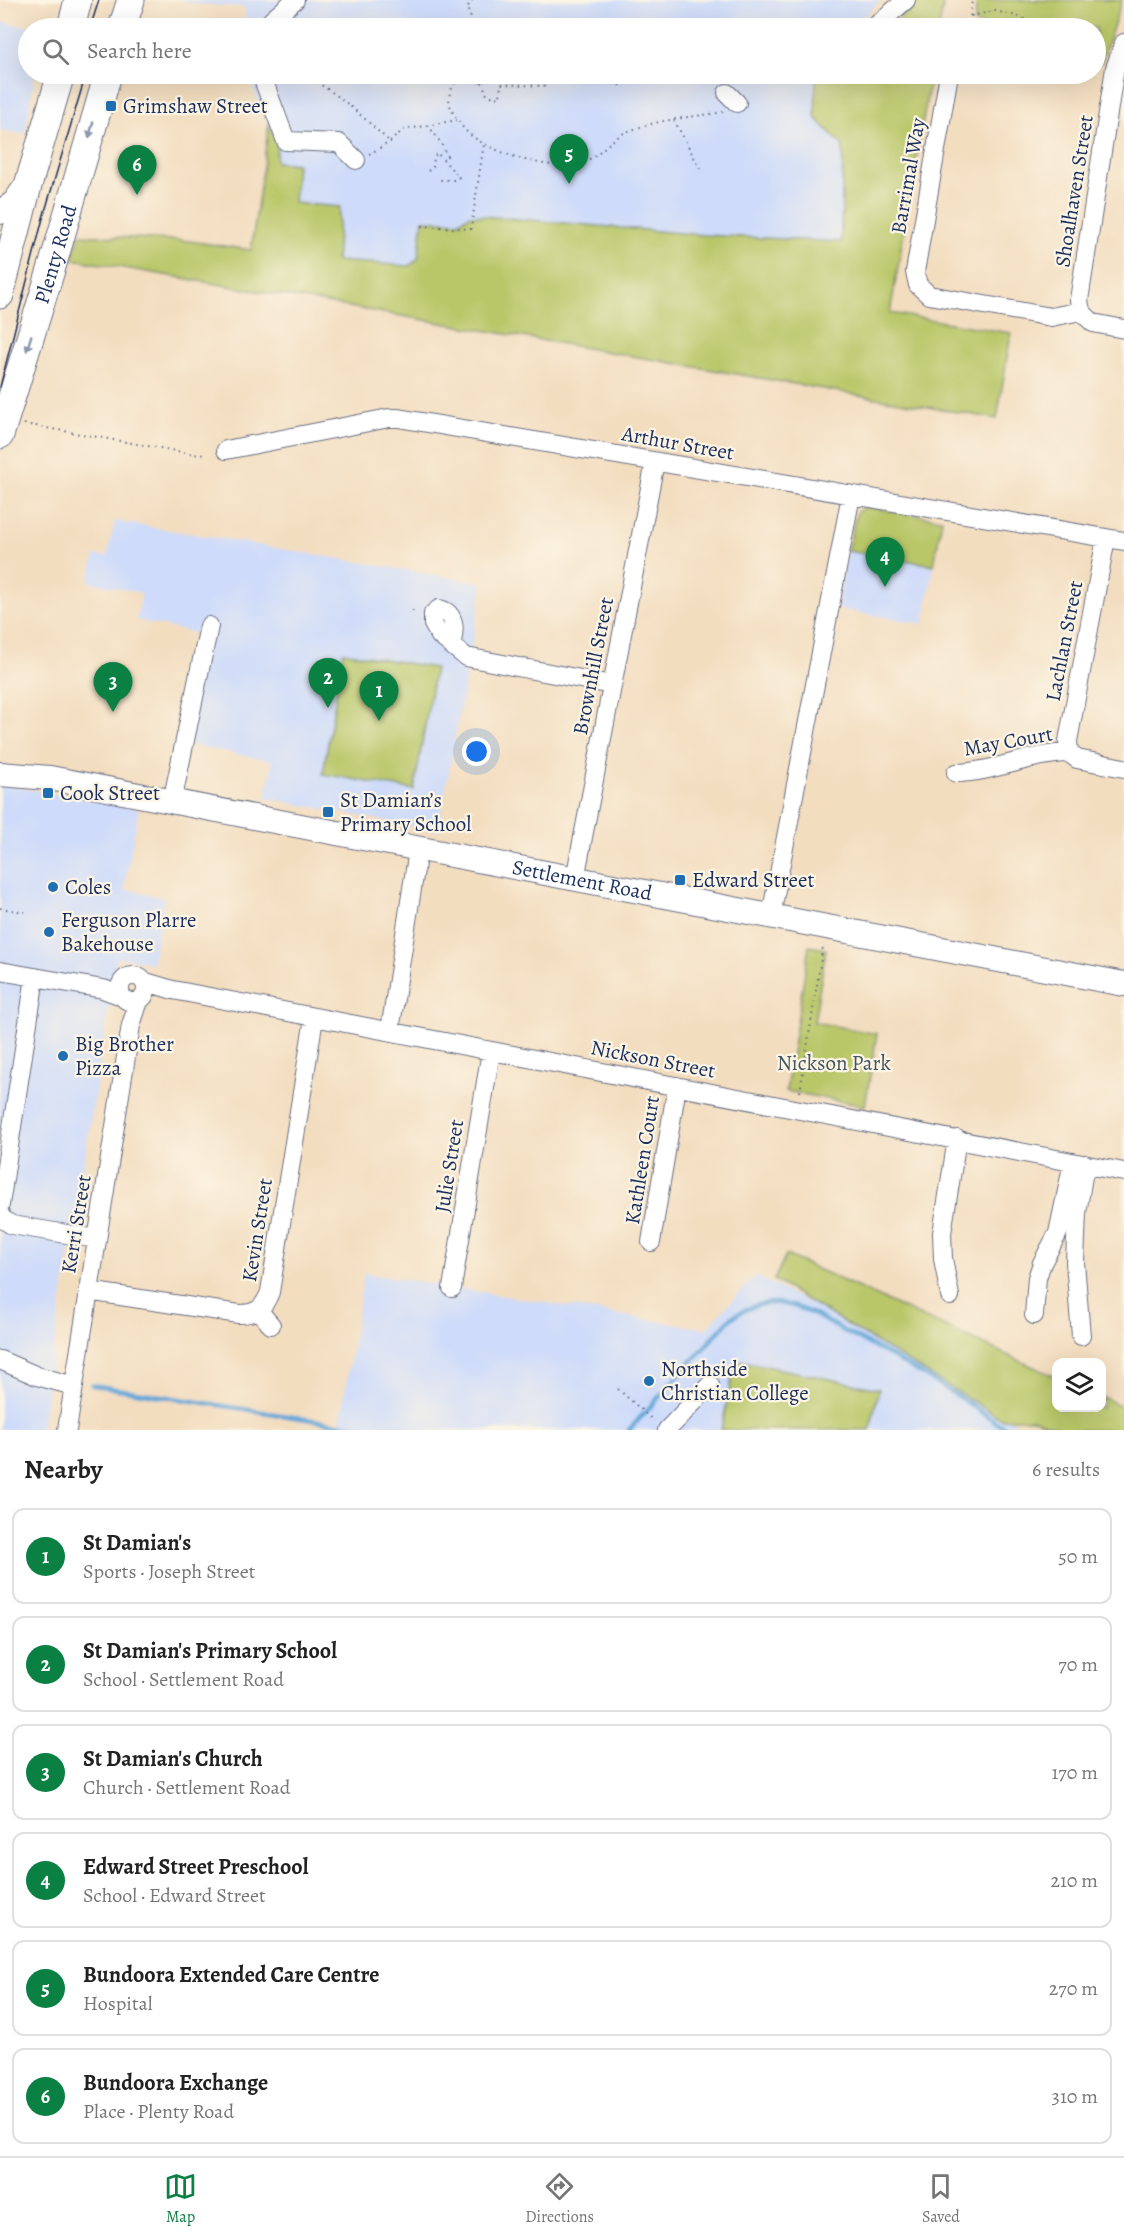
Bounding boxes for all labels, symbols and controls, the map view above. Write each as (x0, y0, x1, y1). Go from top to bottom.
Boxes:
search box (18, 18, 1106, 84)
icon: search (39, 35, 72, 68)
text: Search here (87, 36, 192, 66)
place label: Grimshaw Street (123, 92, 268, 120)
marker: Grimshaw Street (104, 99, 118, 113)
street label: Shoalhaven Street (1048, 113, 1100, 269)
street label: Barrimal Way (884, 115, 932, 236)
one-way arrow (86, 121, 95, 139)
pin: 5 (550, 134, 588, 184)
pin: 6 (118, 146, 156, 195)
street label: Plenty Road (27, 201, 84, 307)
one-way arrow (24, 334, 33, 352)
street label: Arthur Street (619, 419, 736, 467)
pin: 4 (866, 538, 904, 587)
street label: Lachlan Street (1039, 578, 1089, 704)
street label: Brownhill Street (566, 595, 620, 737)
pin: 2 (308, 658, 348, 708)
pin: 3 (94, 662, 132, 712)
pin: 1 (360, 672, 398, 721)
street label: May Court (961, 719, 1055, 763)
your location (462, 737, 491, 766)
place label: Cook Street (60, 779, 160, 807)
marker: Cook Street (41, 786, 55, 800)
place label: St Damian’s Primary School (340, 786, 471, 838)
marker: St Damian’s Primary School (321, 805, 335, 819)
street label: Settlement Road (510, 853, 655, 907)
place label: Edward Street (692, 866, 814, 894)
place label: Coles (65, 873, 111, 901)
marker: Edward Street (673, 873, 687, 887)
marker: Coles (46, 880, 60, 894)
place label: Ferguson Plarre Bakehouse (61, 906, 196, 958)
marker: Ferguson Plarre Bakehouse (42, 925, 56, 939)
place label: Big Brother Pizza (75, 1030, 174, 1082)
street label: Nickson Street (588, 1033, 718, 1085)
marker: Big Brother Pizza (56, 1049, 70, 1063)
park label: Nickson Park (777, 1049, 892, 1077)
street label: Kathleen Court (618, 1094, 666, 1226)
street label: Julie Street (428, 1117, 470, 1215)
street label: Kerri Street (54, 1172, 98, 1275)
street label: Kevin Street (235, 1176, 279, 1284)
place label: Northside Christian College (661, 1355, 809, 1407)
map controls (1052, 1358, 1106, 1412)
button: layers (1052, 1358, 1106, 1412)
marker: Northside Christian College (642, 1374, 656, 1388)
text: Nearby (24, 1452, 103, 1487)
text: 6 results (1032, 1456, 1100, 1483)
text: St Damian's (83, 1528, 191, 1558)
text: 1 (42, 1543, 49, 1570)
text: 50 m (1058, 1543, 1098, 1570)
text: Sports · Joseph Street (83, 1558, 255, 1585)
text: St Damian's Primary School (83, 1636, 337, 1666)
text: 2 (41, 1651, 50, 1678)
text: 70 m (1058, 1651, 1098, 1678)
text: School · Settlement Road (83, 1666, 284, 1693)
text: St Damian's Church (83, 1744, 263, 1774)
text: 3 (41, 1759, 50, 1786)
text: 170 m (1052, 1759, 1098, 1786)
text: Church · Settlement Road (83, 1774, 290, 1801)
text: Edward Street Preschool (83, 1852, 308, 1882)
text: 4 (41, 1867, 50, 1894)
text: 210 m (1050, 1867, 1098, 1894)
text: School · Edward Street (83, 1882, 266, 1909)
text: Bundoora Extended Care Centre (83, 1960, 379, 1990)
text: 5 (41, 1975, 50, 2002)
text: 270 m (1049, 1975, 1098, 2002)
text: Hospital (83, 1990, 153, 2017)
text: Bundoora Exchange (83, 2068, 268, 2098)
text: 6 (41, 2083, 50, 2110)
text: 310 m (1052, 2083, 1098, 2110)
text: Place · Plenty Road (83, 2098, 234, 2125)
tab: Map (164, 2170, 197, 2228)
tab: Directions (525, 2170, 594, 2228)
tab: Saved (922, 2170, 960, 2228)

